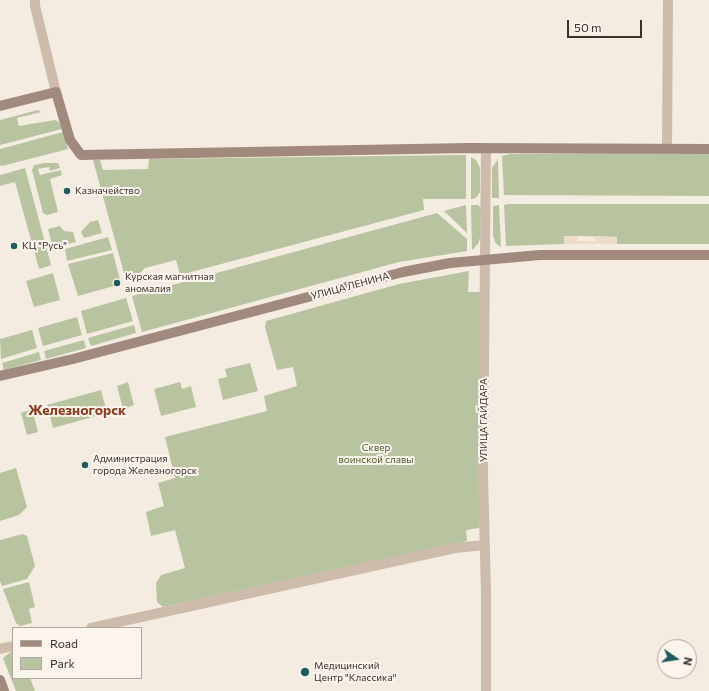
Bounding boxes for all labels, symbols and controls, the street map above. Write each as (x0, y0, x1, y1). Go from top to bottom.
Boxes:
scale bar (569, 12, 644, 38)
text: 50 m (574, 20, 602, 34)
place label: Казначейство (75, 185, 140, 197)
marker: Казначейство (62, 186, 72, 196)
place label: КЦ "Русь" (22, 240, 67, 252)
marker: КЦ "Русь" (9, 241, 19, 251)
street label: УЛИЦА ЛЕНИНА (310, 270, 390, 302)
place label: Курская магнитная аномалия (125, 271, 214, 294)
marker: Курская магнитная аномалия (112, 278, 122, 288)
street label: УЛИЦА ГАЙДАРА (478, 378, 490, 462)
district label: Железногорск (28, 402, 126, 418)
park label: Сквер воинской славы (339, 442, 413, 466)
place label: Администрация города Железногорск (93, 453, 197, 476)
marker: Администрация города Железногорск (80, 460, 90, 470)
legend (12, 627, 142, 679)
text: Road (50, 636, 78, 650)
north arrow (657, 639, 697, 679)
text: Park (50, 656, 75, 670)
text: N (681, 656, 695, 667)
place label: Медицинский Центр "Классика" (314, 660, 396, 684)
marker: Медицинский Центр "Классика" (299, 666, 311, 678)

